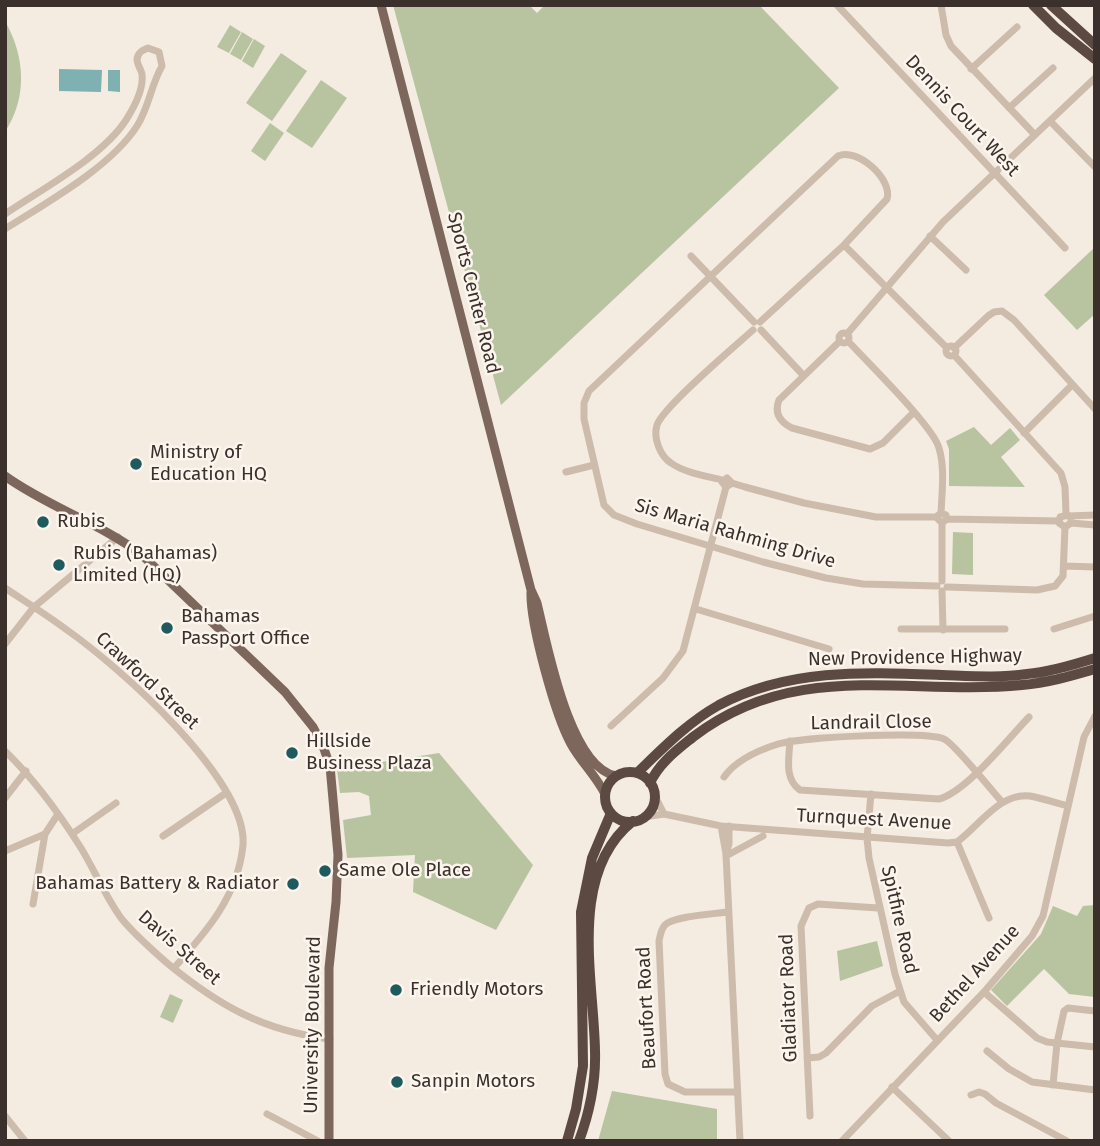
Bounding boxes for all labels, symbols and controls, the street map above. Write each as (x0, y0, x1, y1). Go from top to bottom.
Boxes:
street label: Dennis Court West (900, 51, 1024, 181)
street label: Sports Center Road (442, 210, 504, 376)
place label: Ministry of Education HQ (150, 442, 267, 486)
marker: Ministry of Education HQ (128, 456, 144, 472)
street label: Sis Maria Rahming Drive (632, 494, 838, 574)
place label: Rubis (57, 511, 105, 533)
marker: Rubis (35, 514, 51, 530)
place label: Rubis (Bahamas) Limited (HQ) (73, 543, 217, 587)
marker: Rubis (Bahamas) Limited (HQ) (51, 557, 67, 573)
place label: Bahamas Passport Office (181, 606, 310, 650)
marker: Bahamas Passport Office (159, 620, 175, 636)
street label: Crawford Street (91, 627, 203, 735)
street label: New Providence Highway (808, 645, 1022, 671)
street label: Landrail Close (810, 711, 932, 735)
place label: Hillside Business Plaza (306, 731, 432, 775)
marker: Hillside Business Plaza (284, 745, 300, 761)
street label: Turnquest Avenue (796, 805, 952, 835)
place label: Same Ole Place (339, 860, 471, 882)
marker: Same Ole Place (317, 863, 333, 879)
street label: Spitfire Road (875, 863, 923, 977)
place label: Bahamas Battery & Radiator (35, 873, 279, 895)
marker: Bahamas Battery & Radiator (285, 876, 301, 892)
street label: Davis Street (133, 906, 225, 990)
street label: Bethel Avenue (925, 920, 1025, 1028)
street label: Gladiator Road (775, 933, 803, 1063)
street label: University Boulevard (300, 936, 326, 1114)
street label: Beaufort Road (632, 946, 662, 1070)
place label: Friendly Motors (410, 979, 543, 1001)
marker: Friendly Motors (388, 982, 404, 998)
place label: Sanpin Motors (411, 1071, 535, 1093)
marker: Sanpin Motors (389, 1074, 405, 1090)

